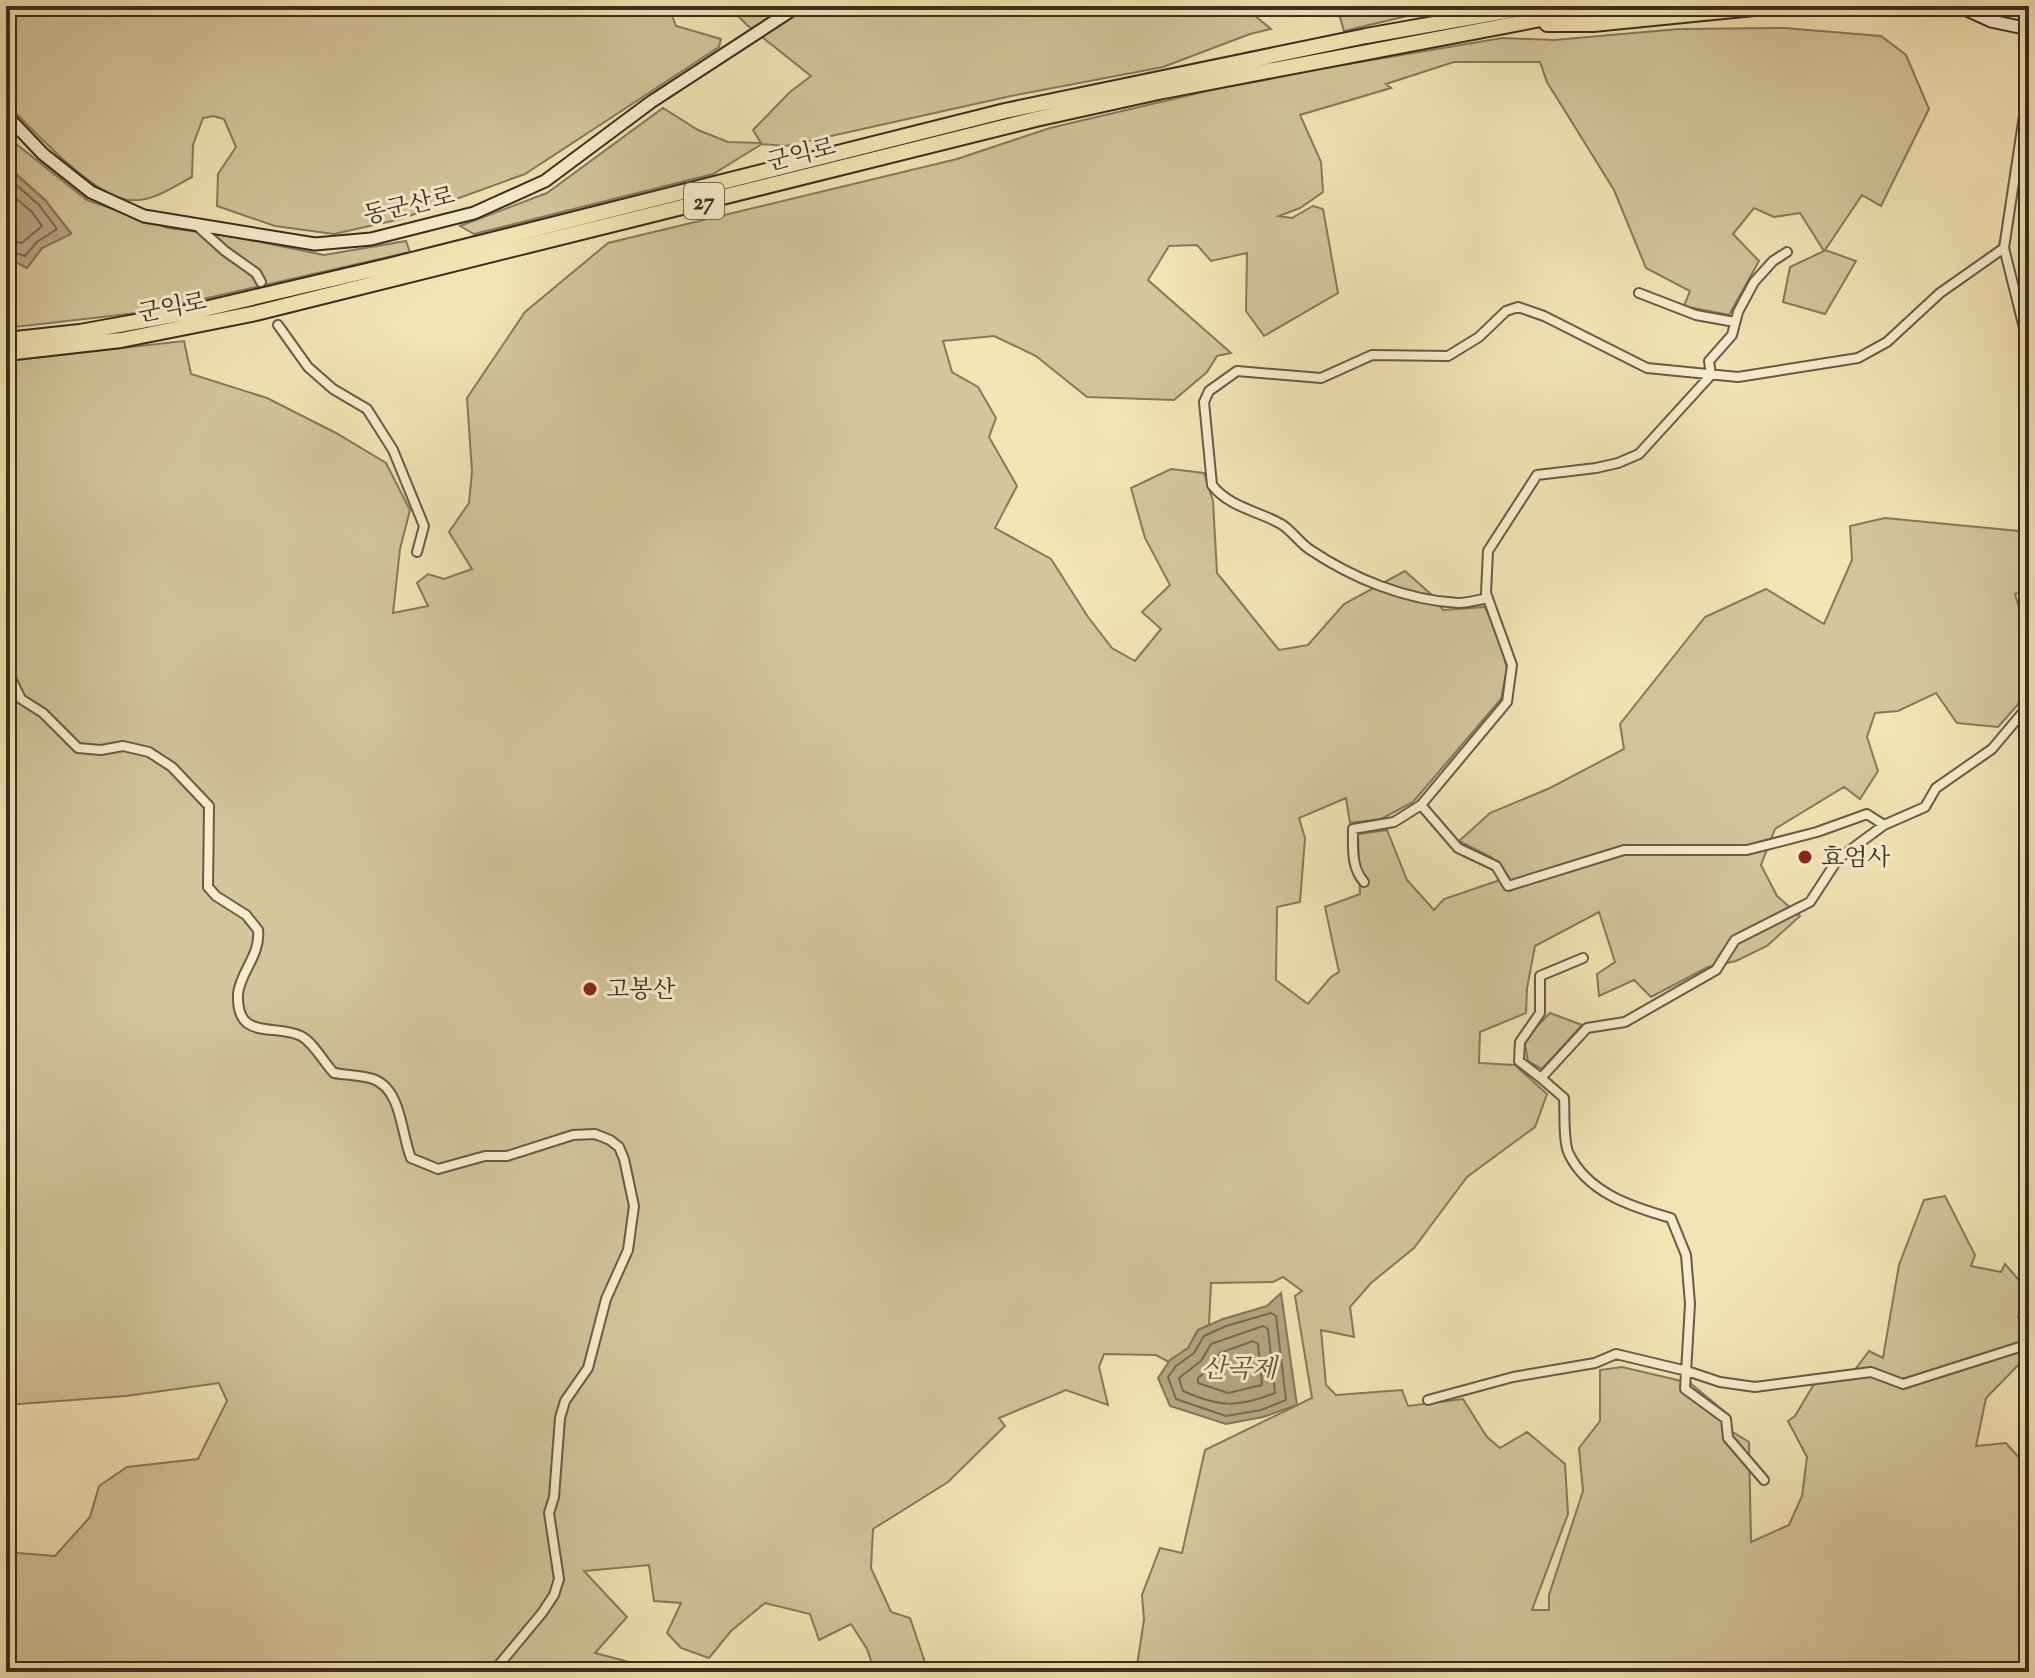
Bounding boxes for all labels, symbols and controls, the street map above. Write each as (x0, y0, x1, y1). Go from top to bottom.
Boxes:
street label: 군익로 (764, 131, 839, 181)
street label: 동군산로 (360, 180, 458, 234)
road number: 27 (684, 183, 724, 219)
street label: 군익로 (135, 286, 210, 332)
place label: 효엄사 (1821, 842, 1891, 876)
marker: 효엄사 (1796, 848, 1814, 866)
place label: 고봉산 (606, 974, 676, 1008)
marker: 고봉산 (581, 980, 599, 998)
water label: 산곡제 (1201, 1352, 1280, 1389)

